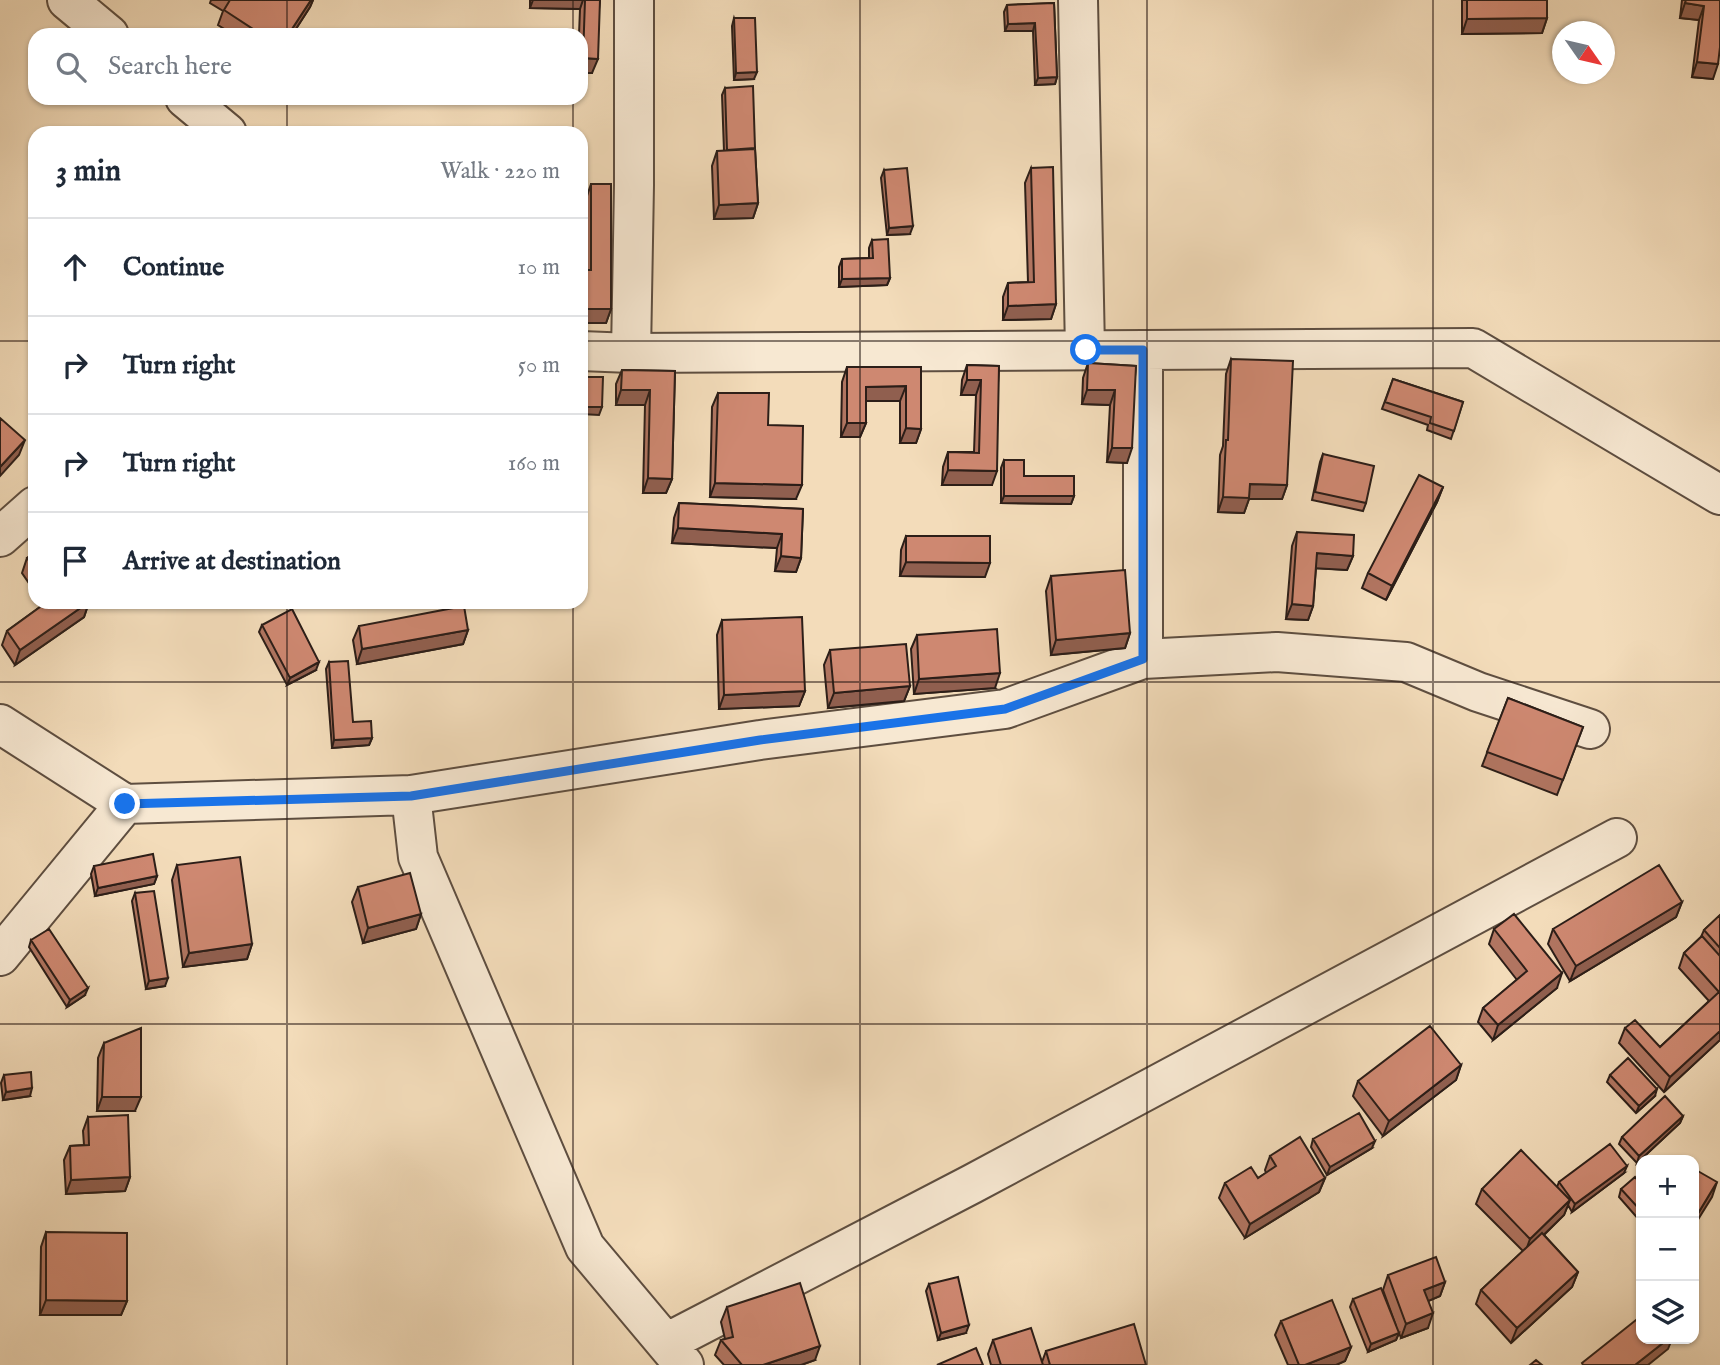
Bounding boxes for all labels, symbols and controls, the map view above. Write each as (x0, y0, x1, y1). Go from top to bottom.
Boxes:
north arrow (1552, 21, 1615, 84)
search box (28, 28, 588, 105)
icon: search (52, 48, 90, 86)
text: Search here (108, 50, 232, 83)
text: 3 min (56, 153, 121, 191)
text: Walk · 220 m (440, 157, 560, 186)
icon: ahead (56, 248, 94, 286)
text: Continue (123, 251, 224, 284)
text: 10 m (517, 253, 560, 282)
route start (1070, 334, 1101, 365)
icon: right (56, 346, 94, 384)
text: Turn right (123, 349, 236, 382)
text: 50 m (518, 351, 560, 380)
icon: right (56, 444, 94, 482)
text: Turn right (123, 447, 236, 480)
text: 160 m (508, 449, 560, 478)
icon: arrive (56, 542, 94, 580)
text: Arrive at destination (123, 545, 341, 578)
route end (109, 788, 140, 819)
map controls (1636, 1155, 1699, 1344)
button: + (1636, 1155, 1699, 1218)
button: − (1636, 1218, 1699, 1281)
button: layers (1636, 1281, 1699, 1344)

